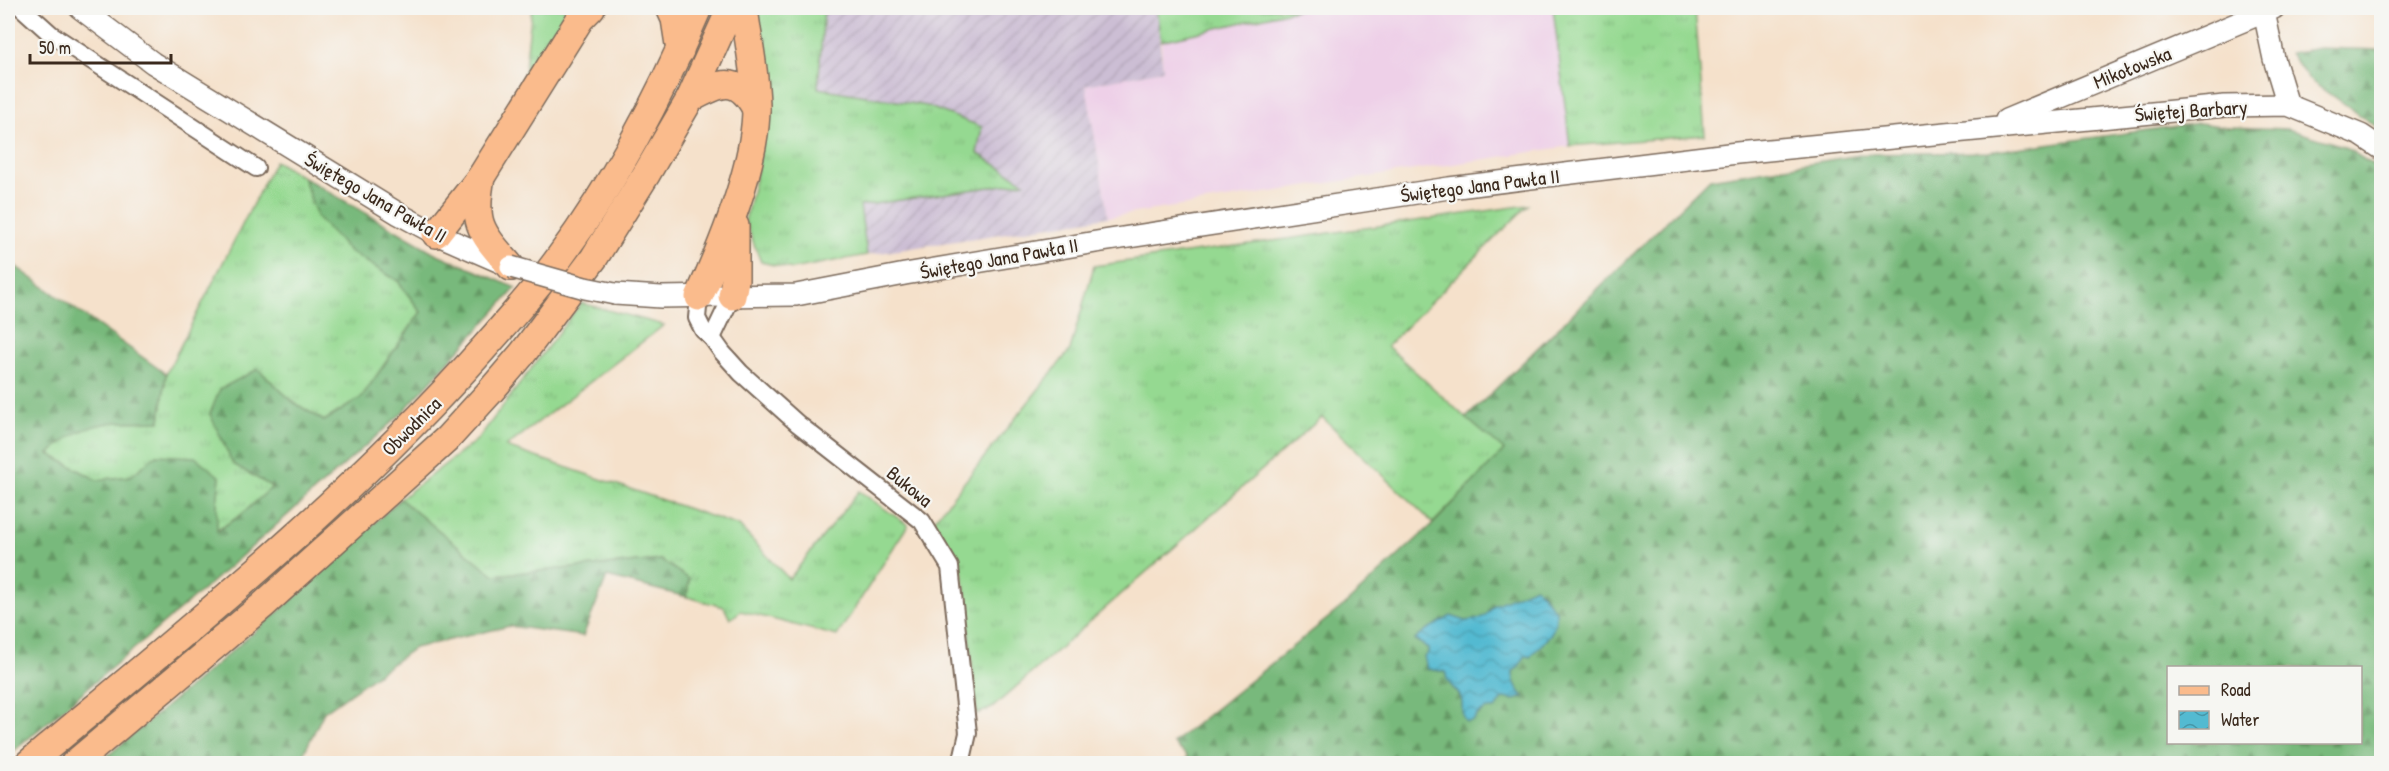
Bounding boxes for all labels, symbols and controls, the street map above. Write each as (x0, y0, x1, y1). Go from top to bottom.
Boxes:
scale bar (30, 27, 171, 65)
text: 50 m (39, 35, 71, 60)
street label: Mikołowska (2089, 39, 2175, 95)
street label: Świętej Barbary (2134, 93, 2248, 127)
street label: Świętego Jana Pawła II (300, 145, 452, 249)
street label: Świętego Jana Pawła II (1399, 162, 1561, 208)
street label: Świętego Jana Pawła II (918, 231, 1080, 285)
street label: Obwodnica (375, 390, 447, 462)
street label: Bukowa (881, 459, 939, 513)
legend (2167, 666, 2362, 744)
text: Road (2221, 677, 2251, 702)
text: Water (2221, 707, 2259, 732)

